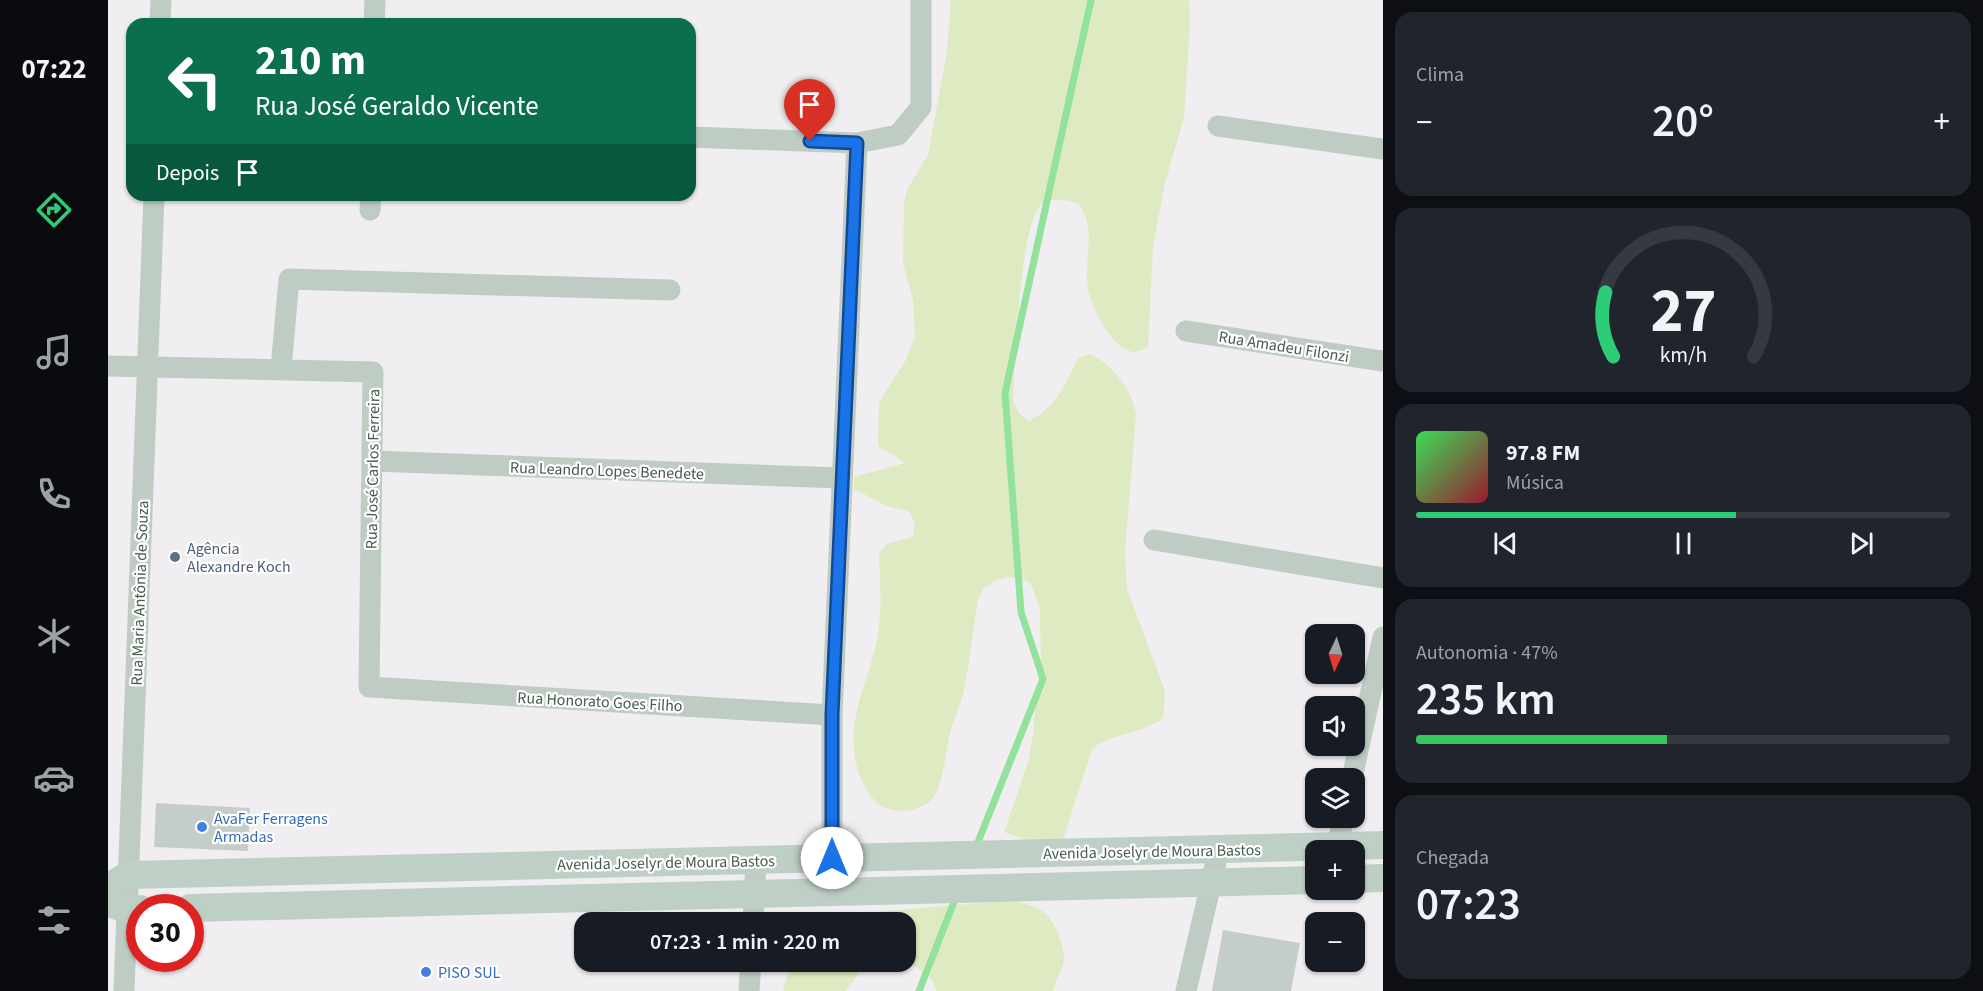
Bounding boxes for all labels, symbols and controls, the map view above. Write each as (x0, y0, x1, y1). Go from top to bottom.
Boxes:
text: 210 m (255, 31, 366, 91)
icon: left (156, 42, 234, 120)
text: 07:22 (21, 50, 87, 89)
text: Clima (1416, 61, 1464, 89)
pin (784, 79, 835, 141)
text: Rua José Geraldo Vicente (255, 87, 539, 126)
icon: arrive (793, 88, 826, 121)
text: 20° (1652, 90, 1714, 154)
text: − (1416, 99, 1432, 146)
text: + (1934, 99, 1950, 146)
icon: arrive (231, 156, 264, 189)
text: Depois (156, 157, 219, 189)
icon: directions (33, 189, 75, 231)
text: 27 (1650, 267, 1716, 356)
street label: Rua Amadeu Filonzi (1217, 326, 1351, 368)
icon: music (33, 331, 75, 373)
text: km/h (1659, 340, 1707, 371)
street label: Rua José Carlos Ferreira (361, 389, 385, 549)
text: 97.8 FM (1506, 437, 1580, 469)
street label: Rua Leandro Lopes Benedete (510, 457, 704, 485)
text: Música (1506, 469, 1564, 497)
icon: phone (33, 473, 75, 515)
street label: Rua Maria Antônia de Souza (126, 500, 154, 686)
icon: previous (1489, 527, 1522, 560)
icon: pause (1667, 527, 1700, 560)
icon: next (1845, 527, 1878, 560)
place label: Agência Alexandre Koch (187, 538, 291, 578)
marker: Agência Alexandre Koch (168, 550, 182, 564)
icon: climate (33, 615, 75, 657)
north arrow (1305, 624, 1365, 684)
map controls (1305, 624, 1365, 972)
text: Autonomia · 47% (1416, 639, 1558, 667)
text: 235 km (1416, 668, 1556, 732)
street label: Rua Honorato Goes Filho (517, 687, 683, 717)
button: sound (1305, 696, 1365, 756)
icon: car (33, 757, 75, 799)
button: layers (1305, 768, 1365, 828)
place label: AvaFer Ferragens Armadas (214, 808, 328, 848)
marker: AvaFer Ferragens Armadas (195, 820, 209, 834)
position arrow (800, 826, 864, 890)
street label: Avenida Joselyr de Moura Bastos (1043, 839, 1261, 865)
button: + (1305, 840, 1365, 900)
text: Chegada (1416, 844, 1489, 872)
street label: Avenida Joselyr de Moura Bastos (557, 850, 775, 876)
text: 07:23 (1416, 873, 1521, 937)
speed limit sign: 30 (126, 894, 204, 972)
icon: filters (33, 899, 75, 941)
button: − (1305, 912, 1365, 972)
text: 07:23 · 1 min · 220 m (650, 926, 840, 958)
place label: PISO SUL (438, 962, 500, 984)
marker: PISO SUL (419, 965, 433, 979)

